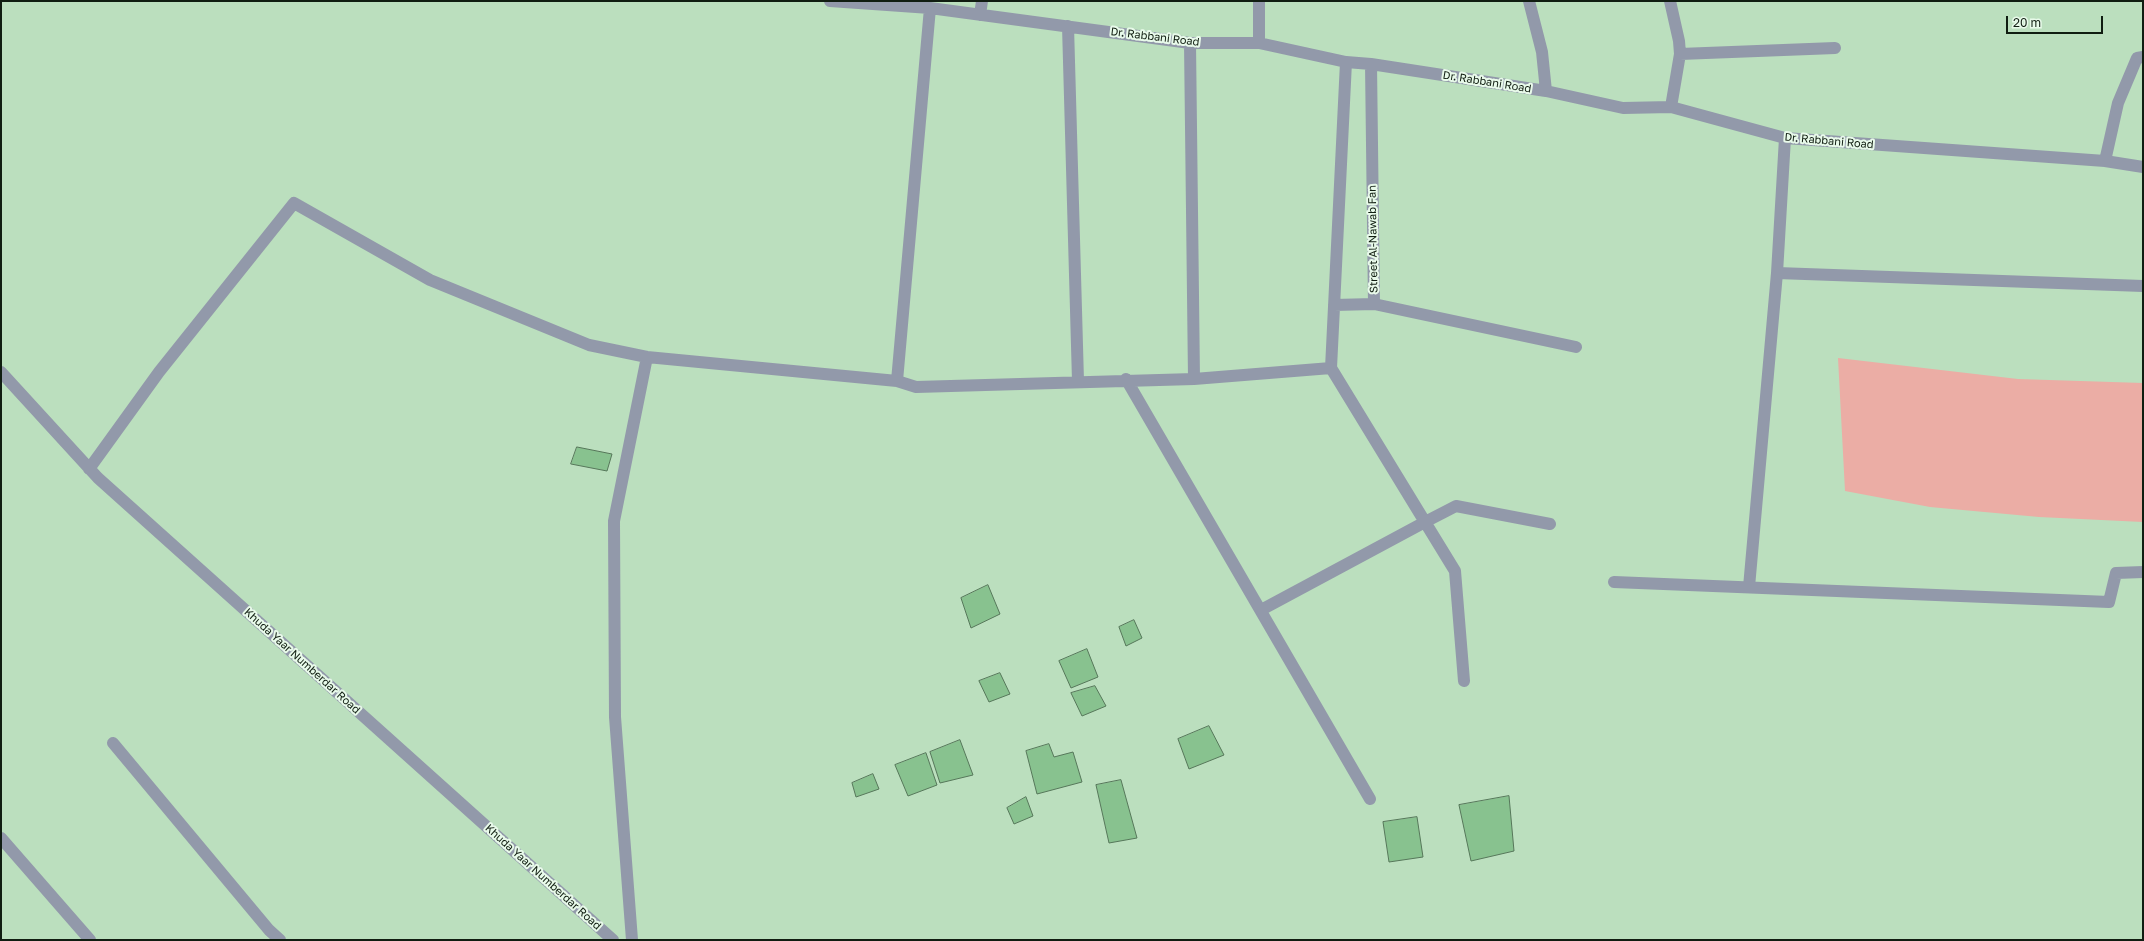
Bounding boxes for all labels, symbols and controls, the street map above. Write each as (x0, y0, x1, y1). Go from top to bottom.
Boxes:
scale bar (2008, 8, 2105, 34)
text: 20 m (2013, 15, 2041, 30)
street label: Dr. Rabbani Road (1110, 25, 1200, 49)
street label: Dr. Rabbani Road (1442, 68, 1532, 96)
street label: Dr. Rabbani Road (1784, 131, 1874, 151)
street label: Street Al-Nawab Fan (1365, 185, 1381, 293)
street label: Khuda Yaar Numberdar Road (241, 605, 363, 717)
street label: Khuda Yaar Numberdar Road (482, 821, 604, 933)

